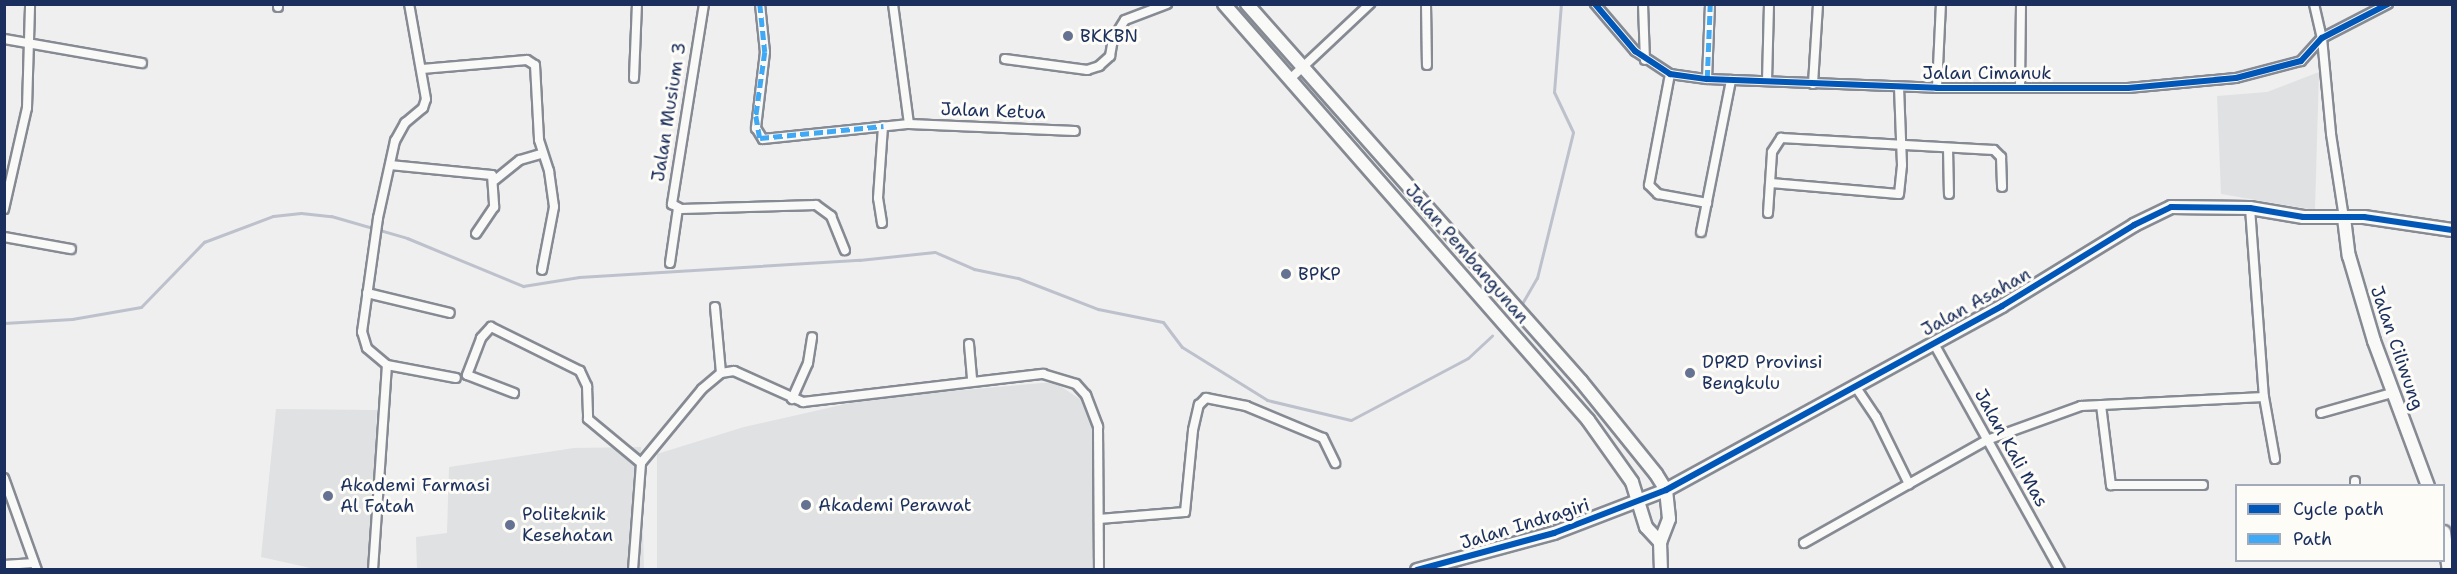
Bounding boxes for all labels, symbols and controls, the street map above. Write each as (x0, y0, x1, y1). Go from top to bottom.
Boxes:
place label: BKKBN (1080, 25, 1138, 47)
marker: BKKBN (1061, 29, 1075, 43)
street label: Jalan Musium 3 (647, 41, 691, 183)
street label: Jalan Cimanuk (1922, 62, 2052, 84)
street label: Jalan Ketua (940, 98, 1046, 124)
street label: Jalan Pembangunan (1401, 180, 1533, 328)
place label: BPKP (1298, 263, 1341, 285)
street label: Jalan Asahan (1918, 263, 2034, 341)
marker: BPKP (1279, 267, 1293, 281)
street label: Jalan Ciliwung (2366, 283, 2428, 413)
place label: DPRD Provinsi Bengkulu (1702, 352, 1823, 394)
marker: DPRD Provinsi Bengkulu (1683, 366, 1697, 380)
street label: Jalan Kali Mas (1970, 385, 2052, 511)
place label: Akademi Farmasi Al Fatah (340, 475, 490, 518)
legend (2235, 484, 2445, 562)
marker: Akademi Farmasi Al Fatah (321, 489, 335, 503)
place label: Akademi Perawat (818, 494, 972, 516)
street label: Jalan Indragiri (1458, 494, 1592, 554)
text: Cycle path (2293, 497, 2384, 521)
marker: Akademi Perawat (799, 498, 813, 512)
place label: Politeknik Kesehatan (522, 504, 613, 546)
marker: Politeknik Kesehatan (503, 518, 517, 532)
text: Path (2293, 527, 2332, 551)

